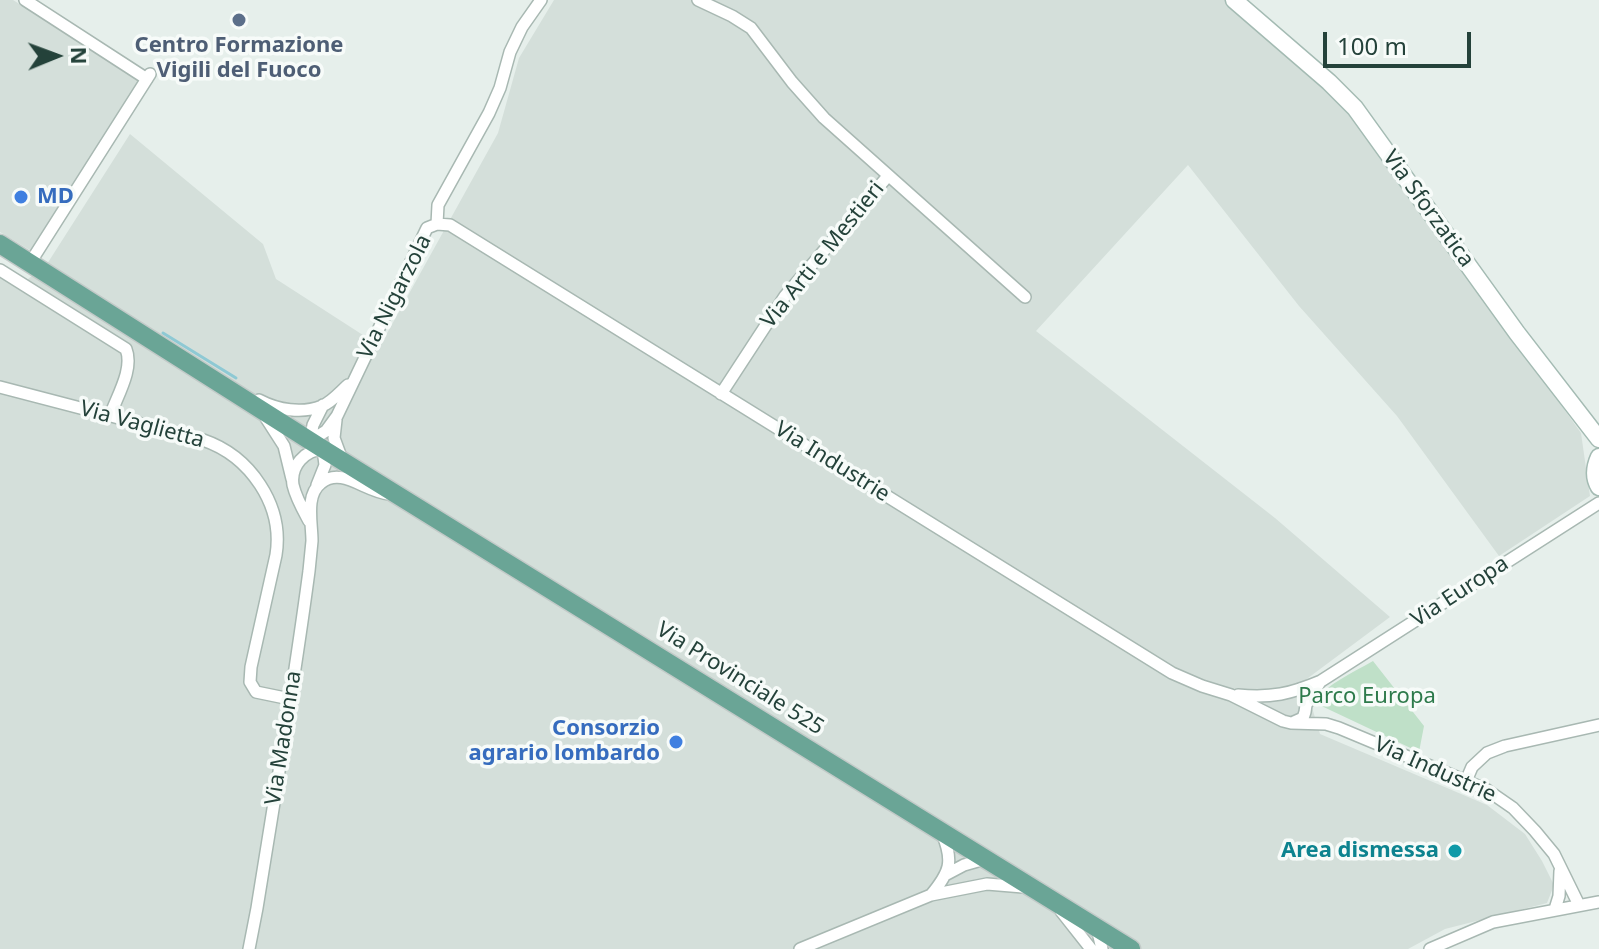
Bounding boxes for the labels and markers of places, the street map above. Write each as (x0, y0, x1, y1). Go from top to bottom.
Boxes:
marker: Centro Formazione Vigili del Fuoco (230, 11, 248, 29)
place label: Centro Formazione Vigili del Fuoco (135, 33, 343, 84)
place label: MD (37, 184, 74, 210)
marker: MD (12, 188, 30, 206)
place label: Consorzio agrario lombardo (469, 716, 660, 768)
marker: Consorzio agrario lombardo (667, 733, 685, 751)
place label: Area dismessa (1281, 838, 1439, 864)
marker: Area dismessa (1446, 842, 1464, 860)

